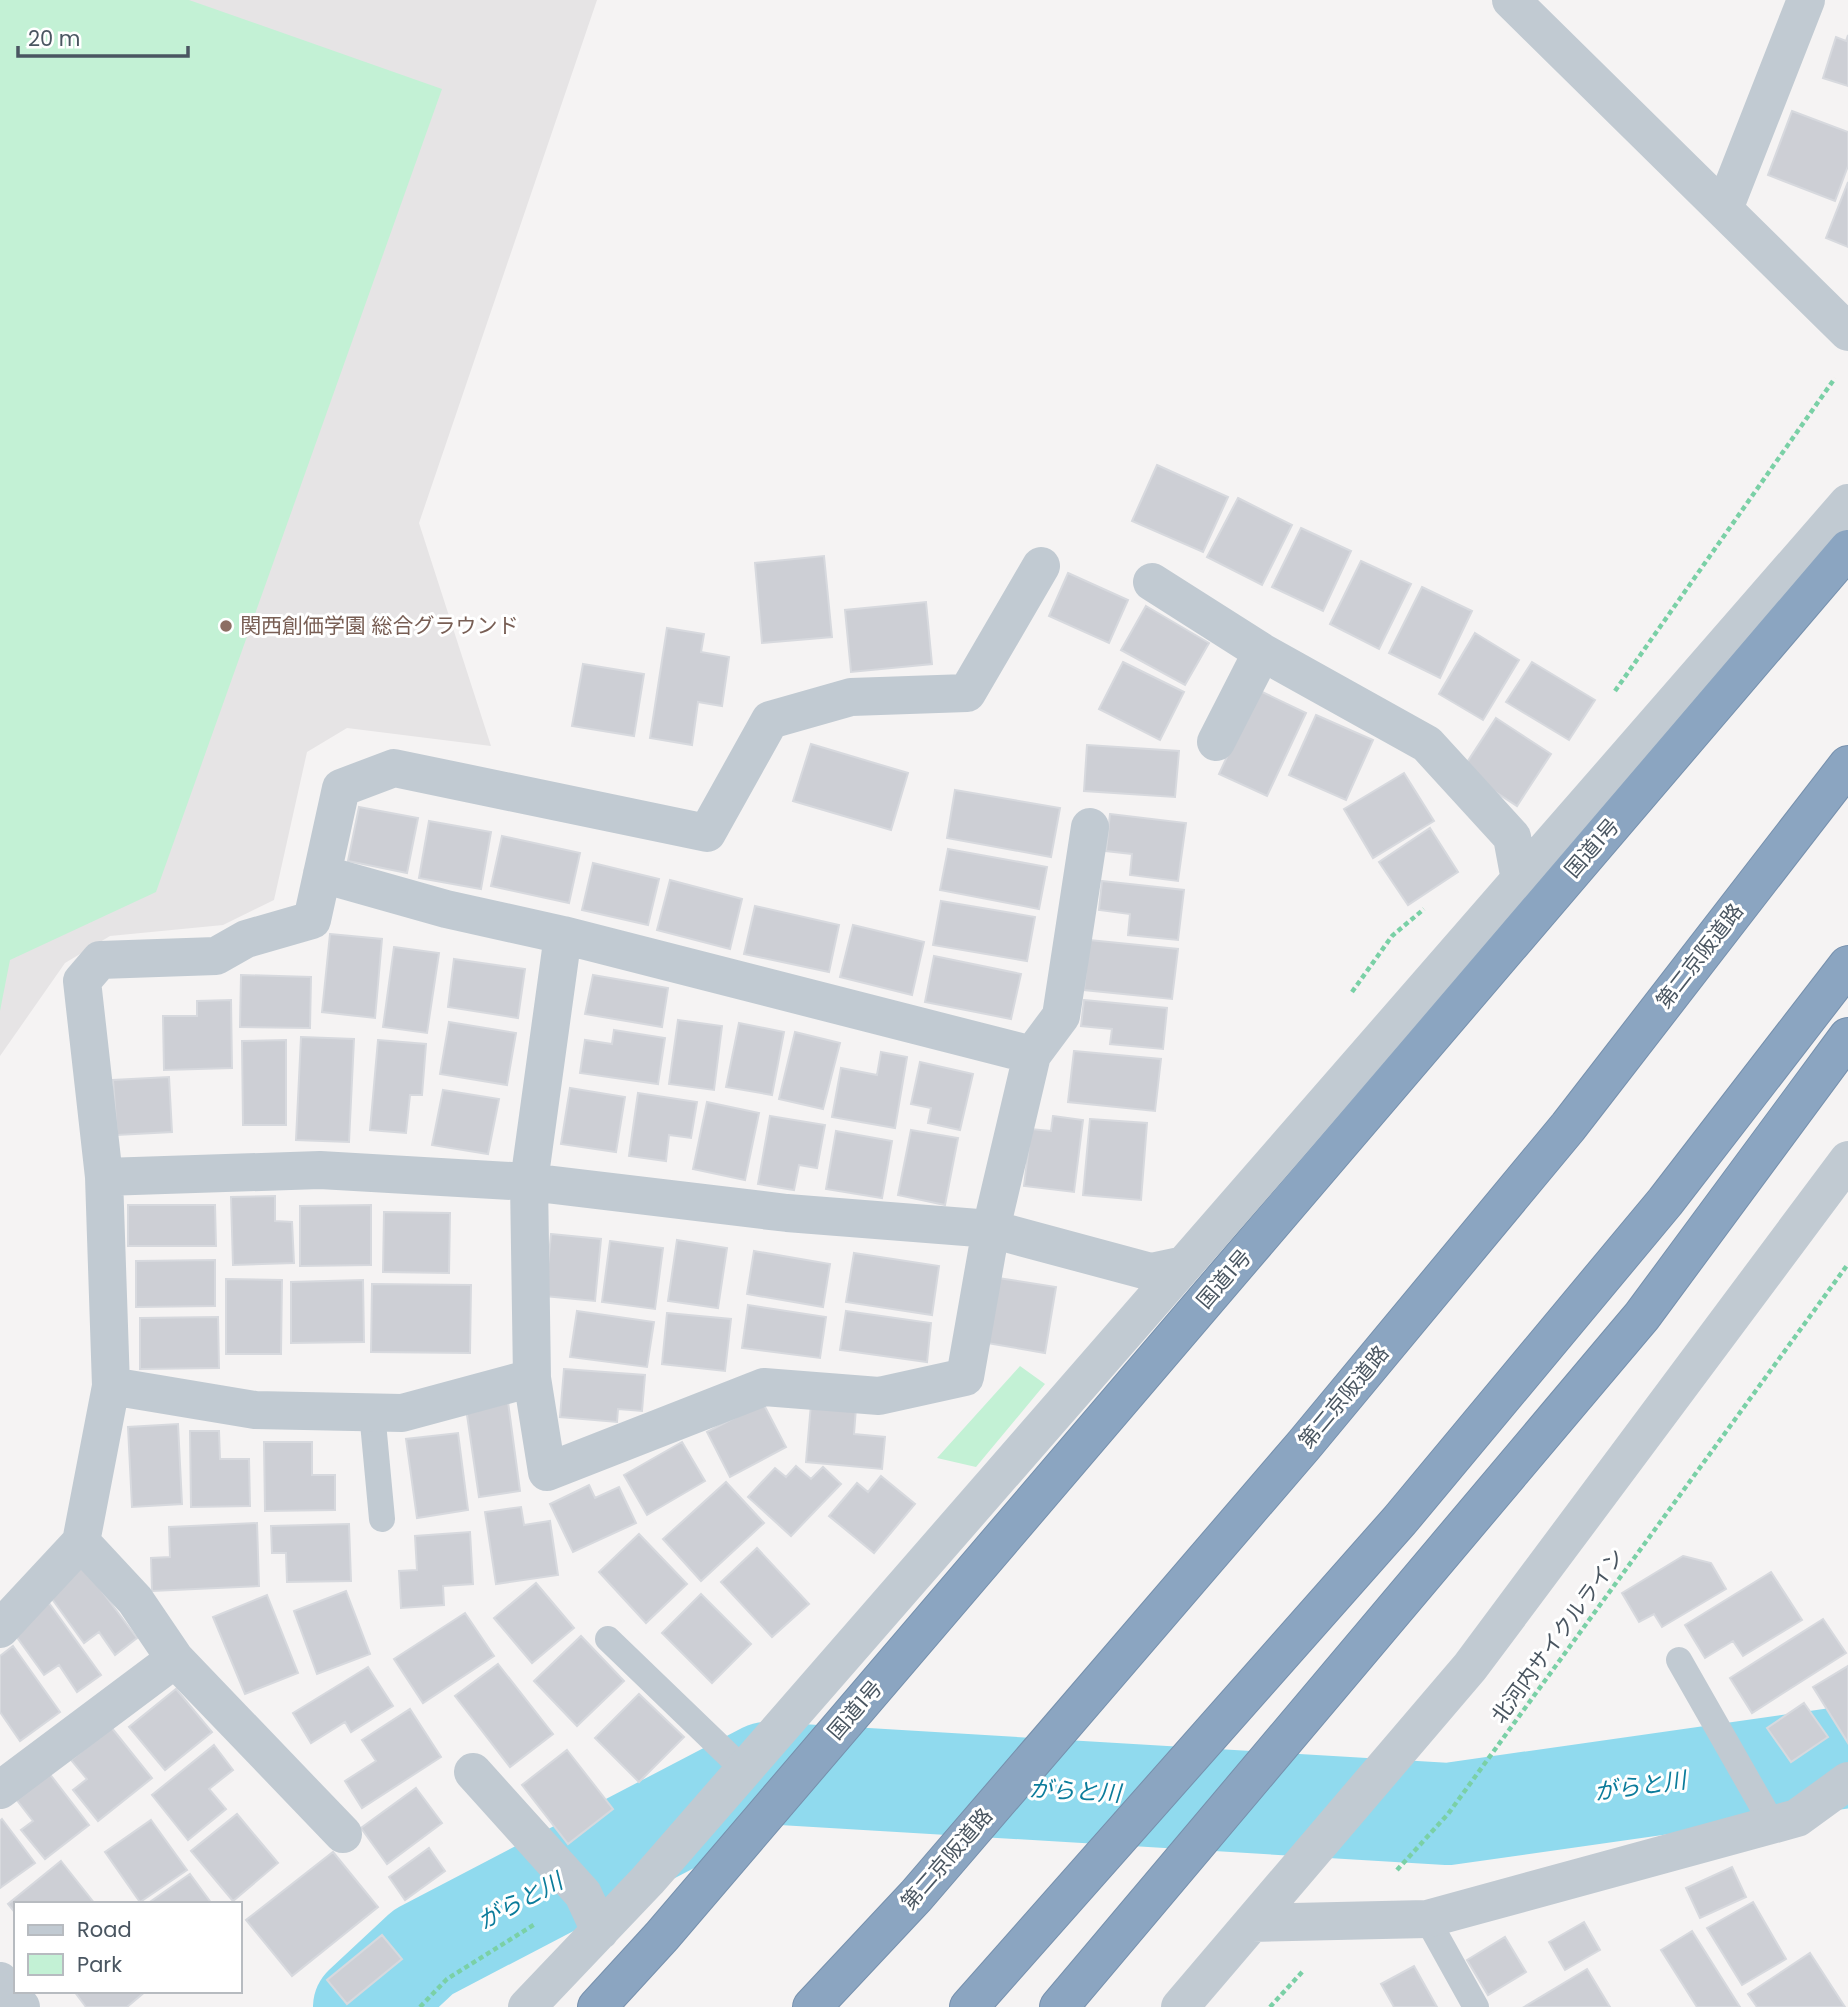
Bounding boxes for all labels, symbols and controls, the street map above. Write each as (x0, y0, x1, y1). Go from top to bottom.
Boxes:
scale bar (18, 14, 187, 58)
text: 20 m (28, 24, 81, 53)
place label: 関西創価学園 総合グラウンド (240, 611, 519, 640)
marker: 関西創価学園 総合グラウンド (218, 618, 234, 634)
street label: 国道1号 (1558, 812, 1625, 883)
street label: 第二京阪道路 (1649, 897, 1750, 1014)
street label: 国道1号 (1190, 1243, 1257, 1314)
street label: 第二京阪道路 (1292, 1339, 1395, 1454)
street label: 北河内サイクルライン (1484, 1543, 1631, 1729)
street label: 国道1号 (821, 1674, 888, 1745)
water label: がらと川 (1592, 1763, 1691, 1808)
water label: がらと川 (1028, 1773, 1125, 1810)
street label: 第二京阪道路 (894, 1802, 999, 1916)
water label: がらと川 (472, 1864, 571, 1937)
legend (14, 1902, 242, 1993)
text: Road (77, 1915, 132, 1944)
text: Park (77, 1950, 122, 1979)

